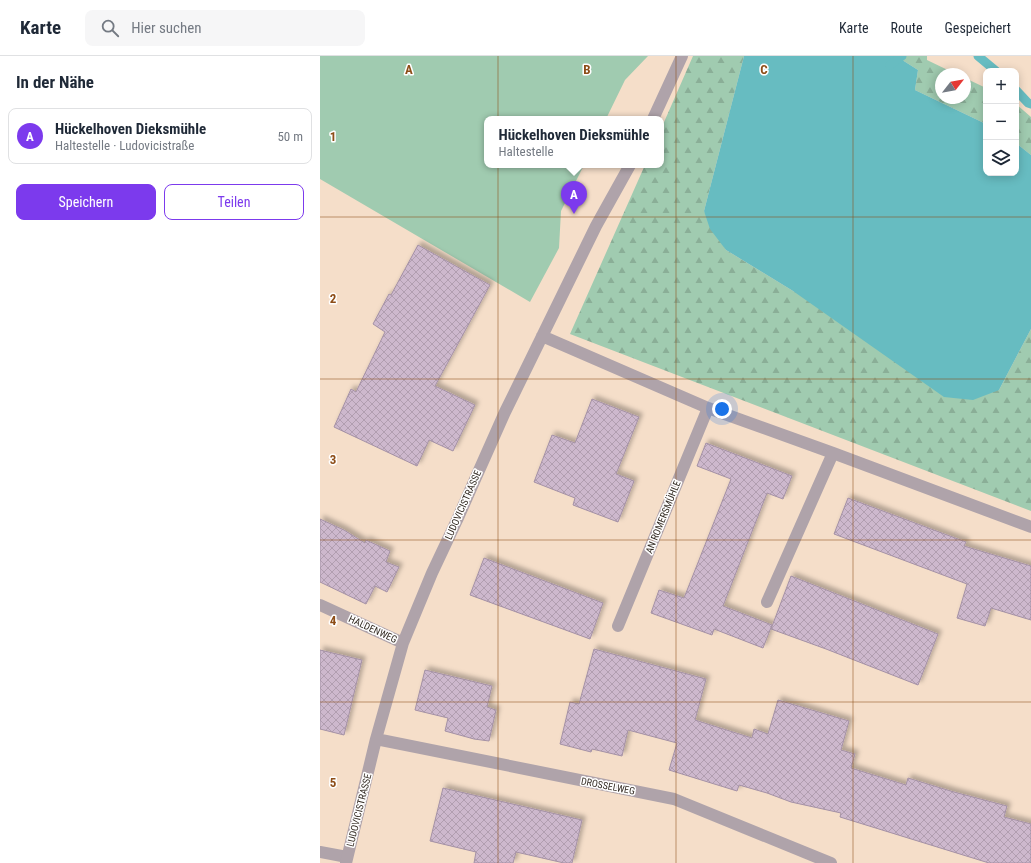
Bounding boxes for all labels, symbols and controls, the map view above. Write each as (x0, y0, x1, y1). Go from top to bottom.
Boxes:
search box (85, 10, 365, 46)
text: Karte (20, 16, 61, 39)
icon: search (99, 17, 121, 39)
text: Hier suchen (131, 19, 202, 37)
text: Karte (839, 20, 869, 36)
text: Route (891, 20, 923, 36)
text: Gespeichert (945, 20, 1011, 36)
text: A (405, 62, 413, 77)
text: B (583, 62, 591, 77)
text: C (760, 62, 768, 77)
north arrow (935, 68, 971, 104)
map controls (983, 68, 1019, 176)
button: + (983, 68, 1019, 104)
text: In der Nähe (16, 72, 94, 92)
button: − (983, 104, 1019, 140)
popup (484, 116, 664, 168)
text: Hückelhoven Dieksmühle (55, 120, 206, 138)
text: Hückelhoven Dieksmühle (498, 126, 650, 144)
text: A (26, 129, 34, 144)
text: 50 m (277, 129, 303, 144)
text: 1 (330, 129, 336, 144)
text: Haltestelle · Ludovicistraße (55, 138, 194, 153)
button: layers (983, 140, 1019, 176)
text: Haltestelle (498, 144, 554, 159)
pin: A (561, 181, 587, 214)
button: Speichern (16, 184, 156, 220)
button: Teilen (164, 184, 304, 220)
text: 2 (330, 291, 337, 306)
your location (712, 399, 732, 419)
text: 3 (330, 452, 336, 467)
street label: LUDOVICISTRASSE (443, 469, 483, 541)
street label: AN ROMERSMÜHLE (642, 479, 683, 555)
text: 4 (330, 613, 337, 628)
street label: HALDENWEG (347, 613, 399, 645)
street label: LUDOVICISTRASSE (345, 772, 373, 848)
text: 5 (330, 775, 337, 790)
street label: DROSSELWEG (580, 775, 636, 797)

